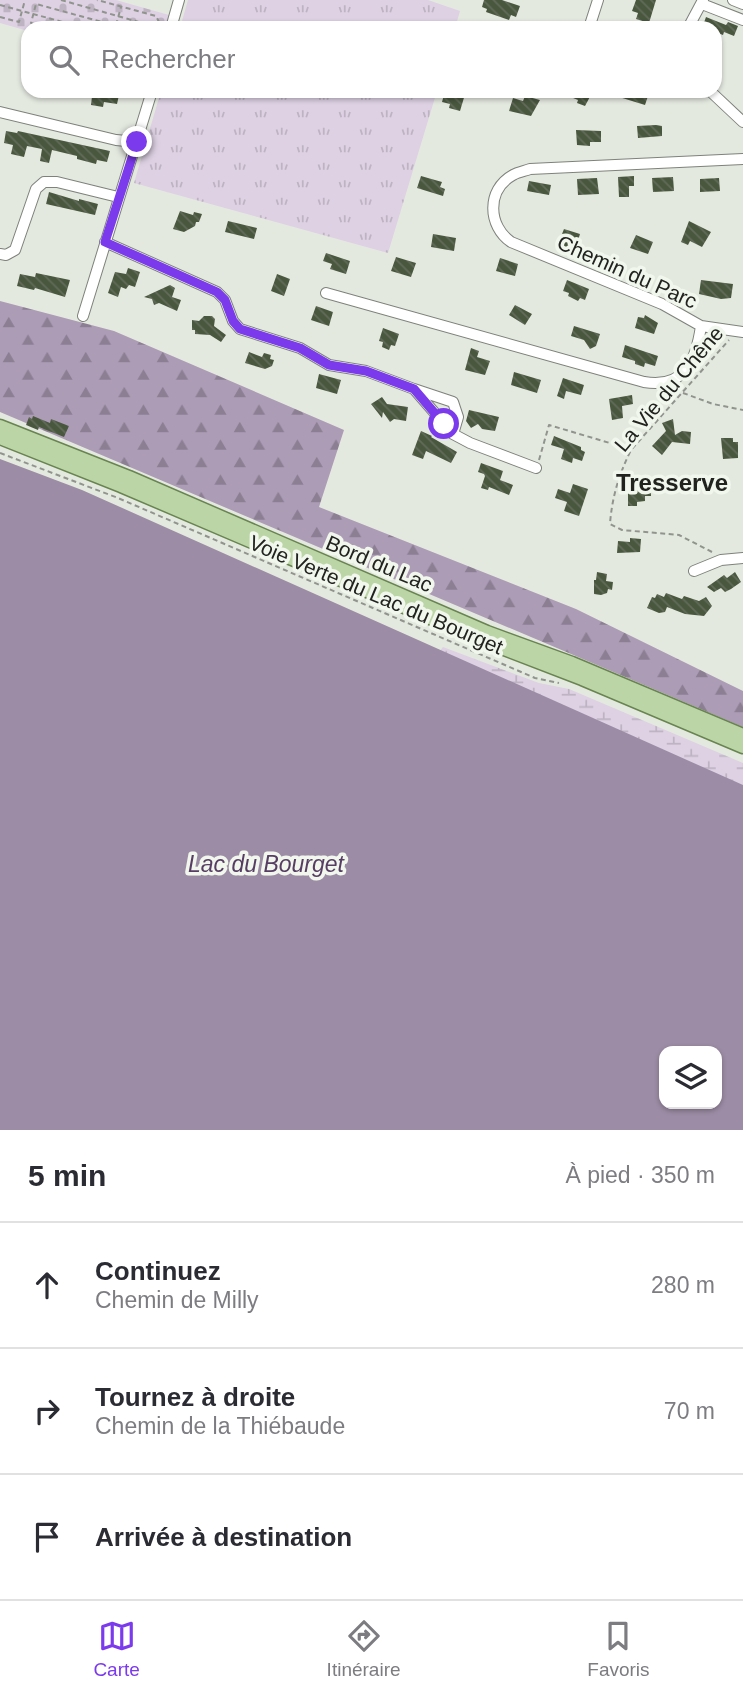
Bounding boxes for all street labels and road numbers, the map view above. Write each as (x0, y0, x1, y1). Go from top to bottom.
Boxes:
street label: Chemin du Parc (554, 230, 701, 313)
street label: La Vie du Chêne (610, 322, 728, 456)
street label: Voie Verte du Lac du Bourget (246, 531, 507, 659)
street label: Bord du Lac (323, 531, 436, 596)

